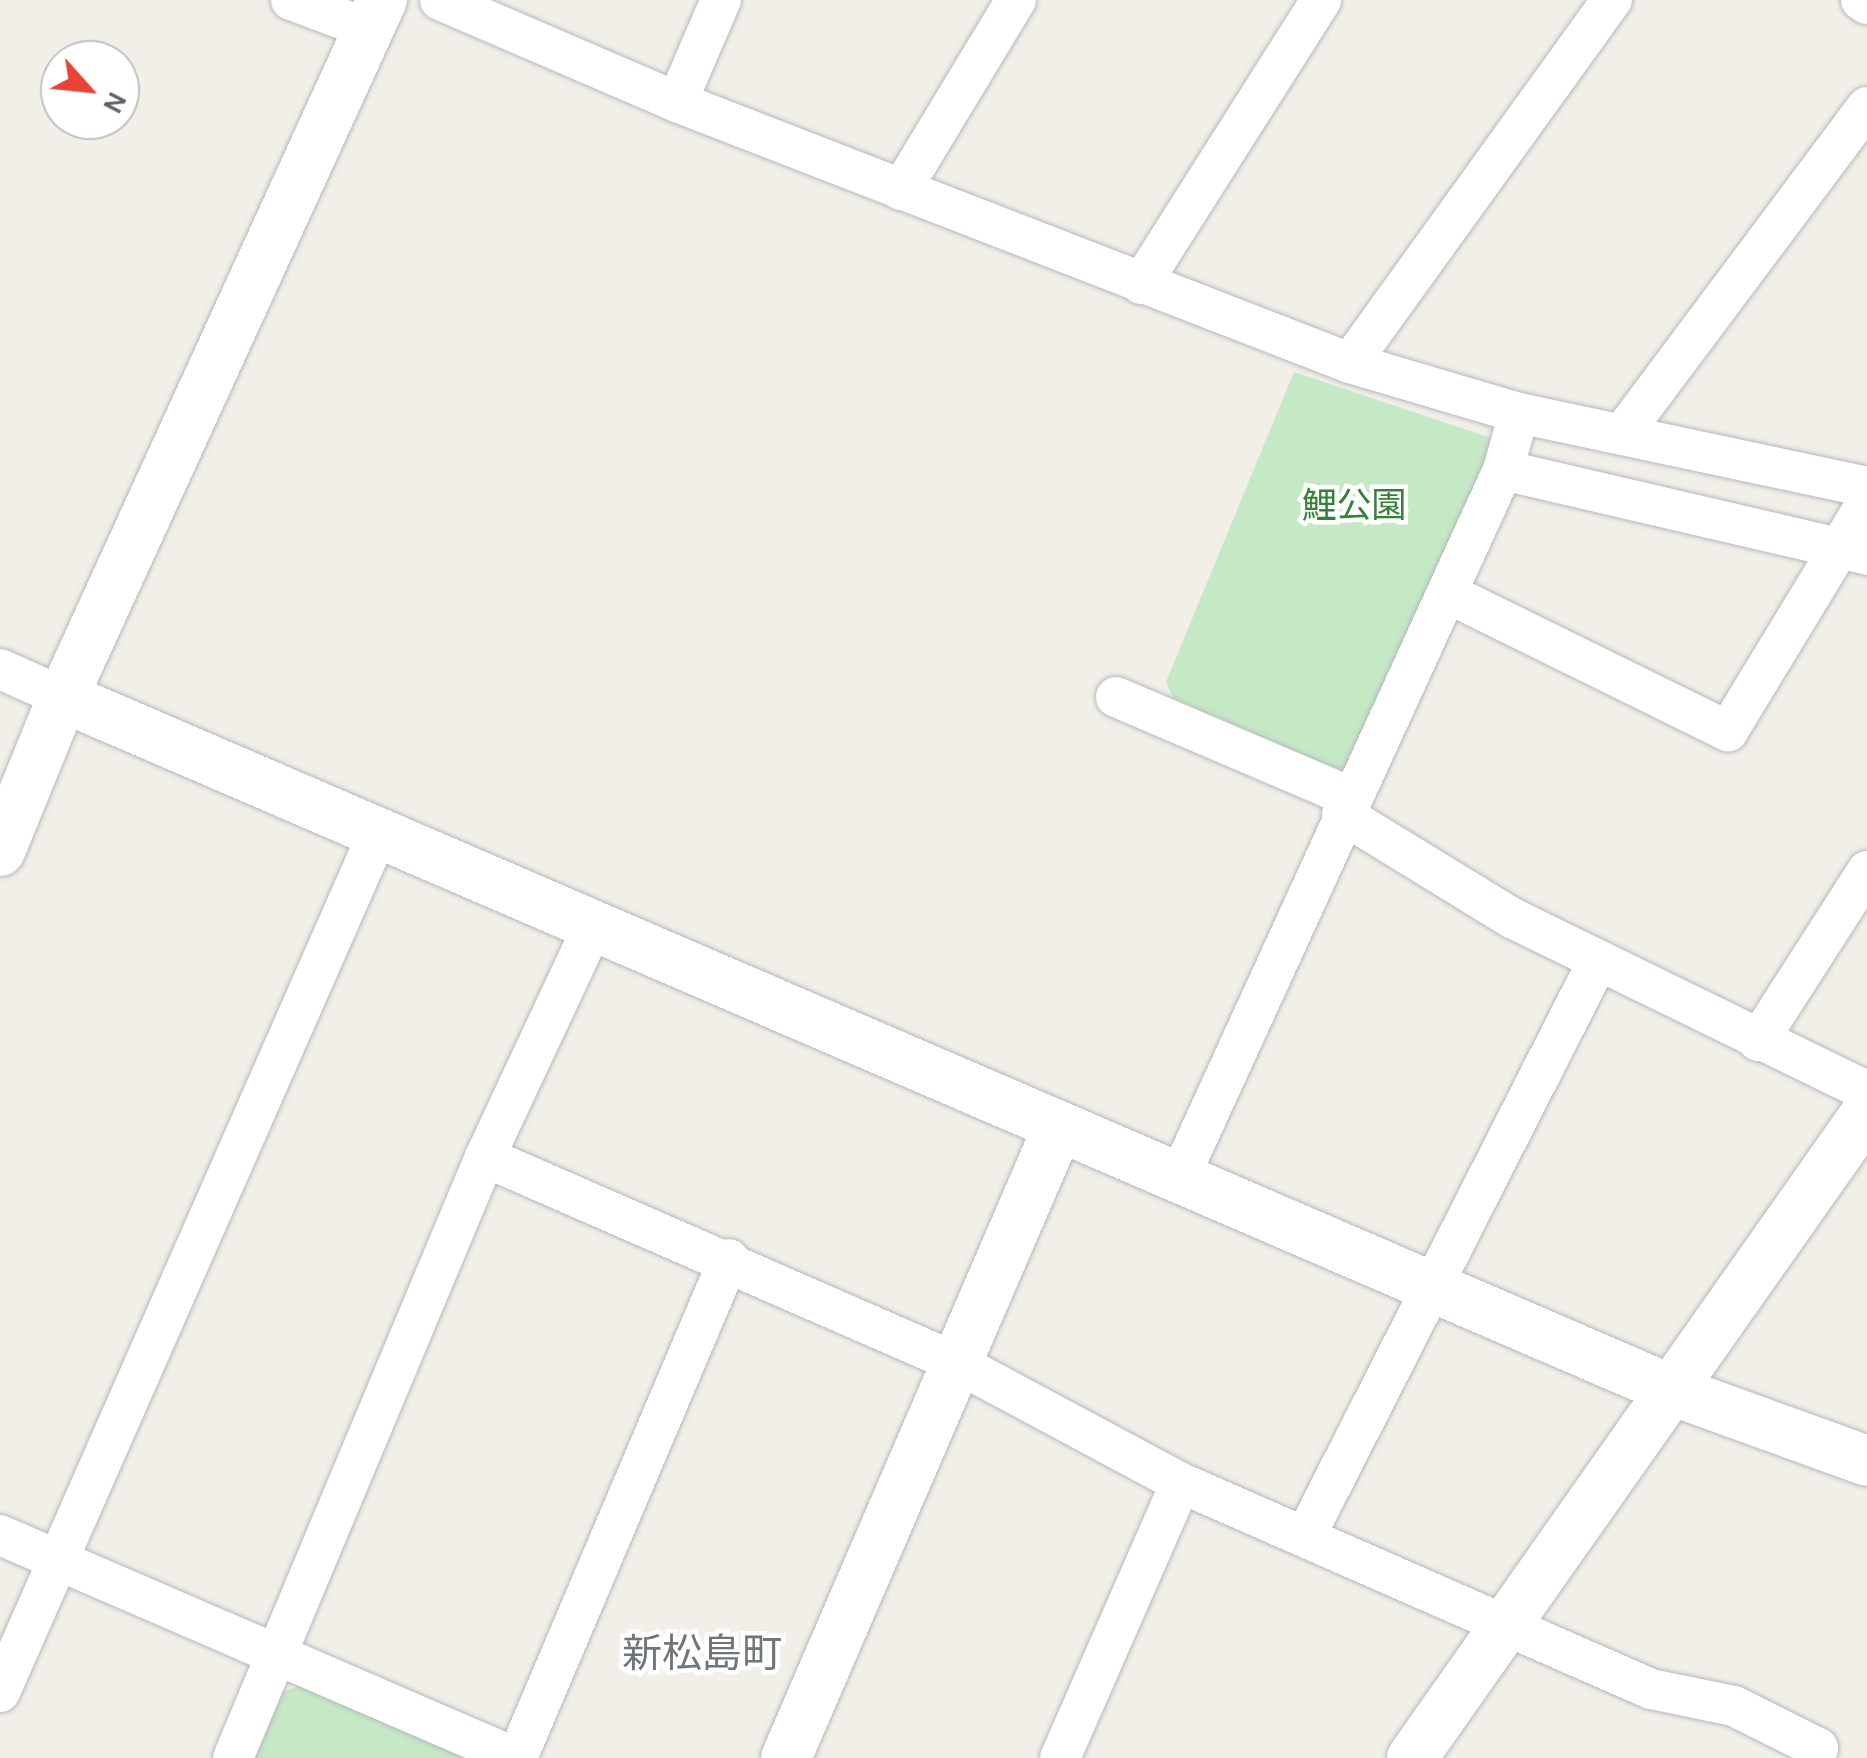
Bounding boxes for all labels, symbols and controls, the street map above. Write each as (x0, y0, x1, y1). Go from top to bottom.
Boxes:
north arrow (40, 40, 140, 140)
text: N (96, 86, 135, 119)
park label: 鯉公園 (1302, 485, 1406, 527)
district label: 新松島町 (622, 1630, 782, 1678)

